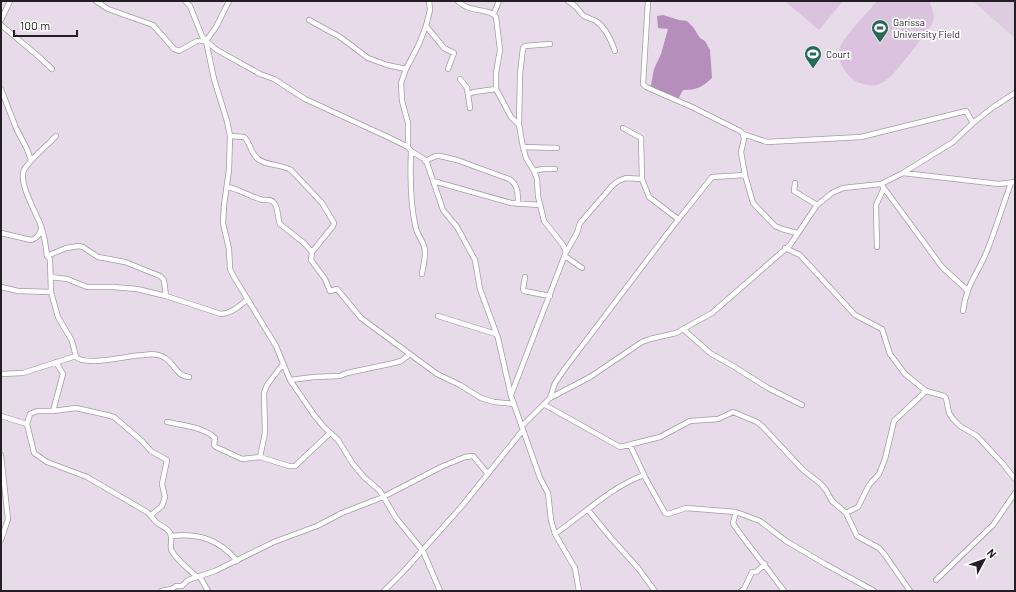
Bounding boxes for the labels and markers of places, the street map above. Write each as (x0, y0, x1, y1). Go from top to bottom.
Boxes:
place label: Garissa University Field (893, 16, 960, 40)
sports icon: Garissa University Field (870, 18, 890, 43)
sports icon: Court (803, 44, 823, 69)
place label: Court (826, 48, 851, 60)

